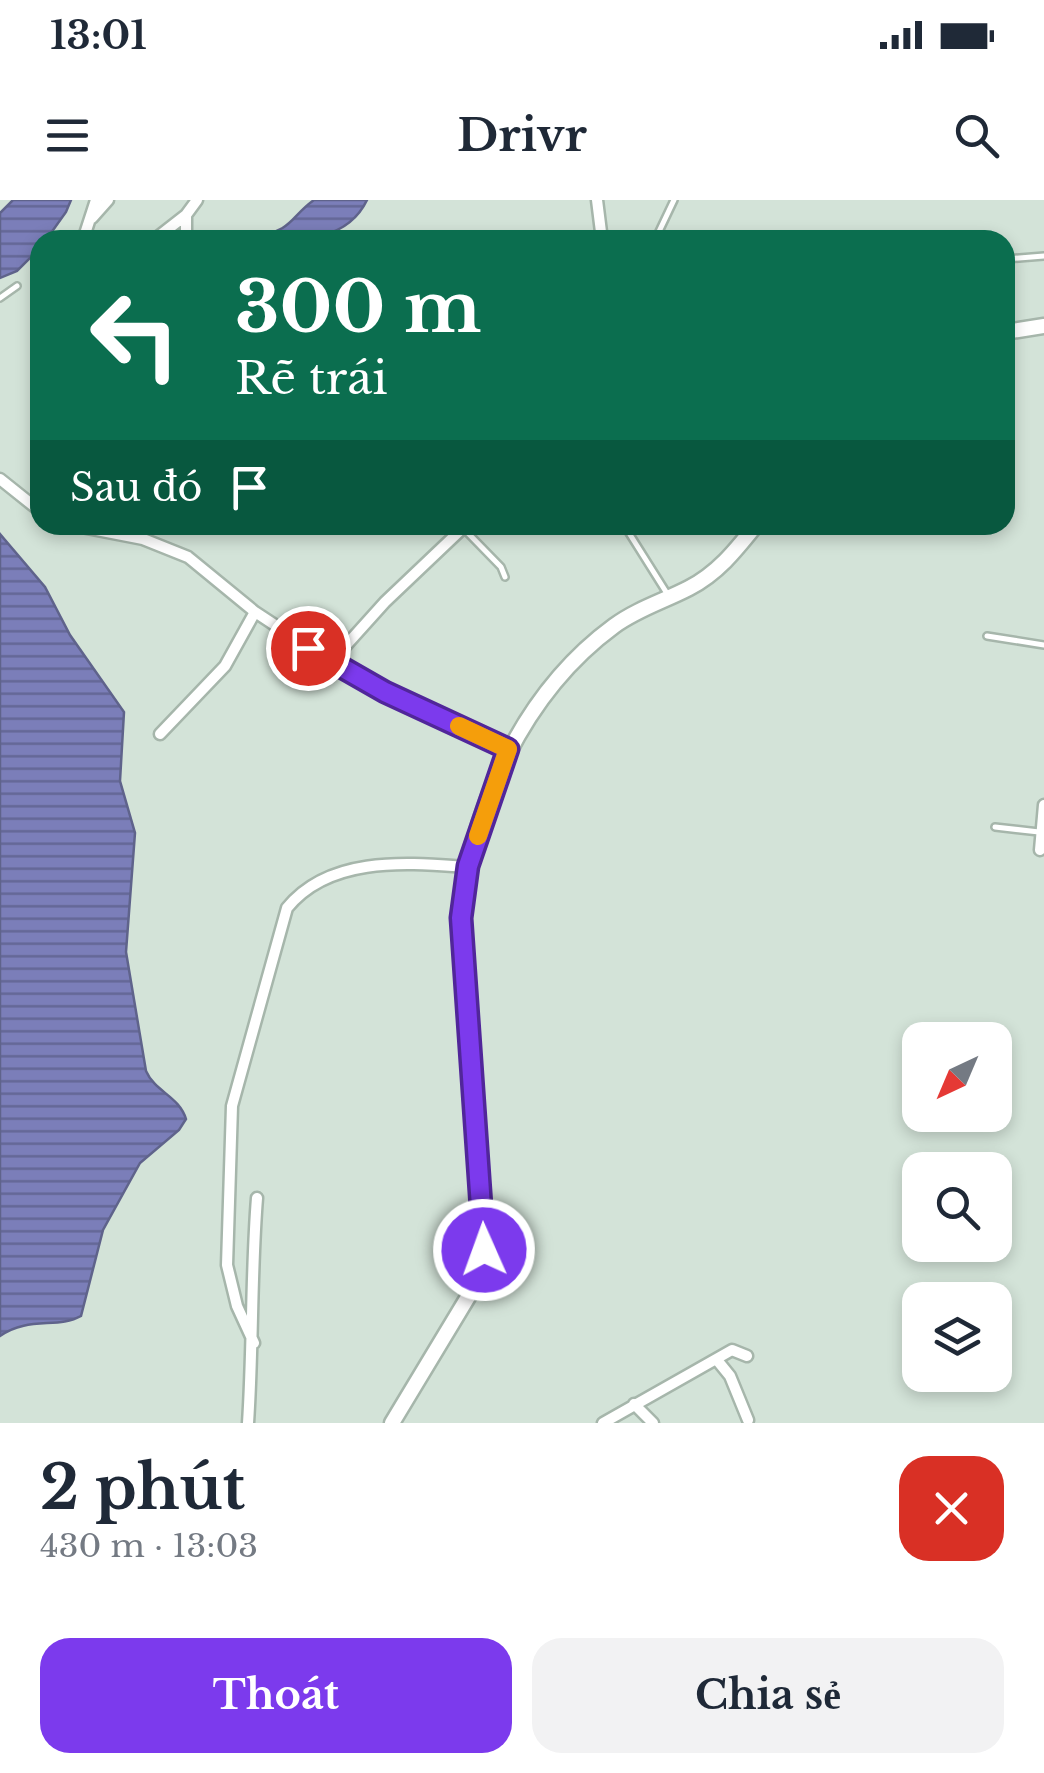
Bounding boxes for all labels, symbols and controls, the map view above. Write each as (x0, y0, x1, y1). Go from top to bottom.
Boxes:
text: 13:01 (50, 12, 147, 59)
text: Drivr (457, 107, 587, 163)
icon: menu (40, 108, 95, 163)
icon: search (949, 108, 1004, 163)
text: 300 m (235, 264, 481, 351)
icon: left (70, 270, 200, 400)
text: Rẽ trái (235, 350, 388, 406)
icon: arrive (222, 460, 277, 515)
text: Sau đó (70, 464, 202, 511)
pin (266, 606, 351, 691)
icon: arrive (281, 621, 336, 676)
north arrow (902, 1022, 1012, 1132)
map controls (902, 1022, 1012, 1392)
button: search (902, 1152, 1012, 1262)
position arrow (432, 1198, 536, 1302)
button: layers (902, 1282, 1012, 1392)
text: 2 phút (40, 1451, 245, 1525)
button: close (899, 1456, 1004, 1561)
text: 430 m · 13:03 (40, 1526, 258, 1566)
button: Thoát (40, 1638, 512, 1753)
button: Chia sẻ (532, 1638, 1004, 1753)

